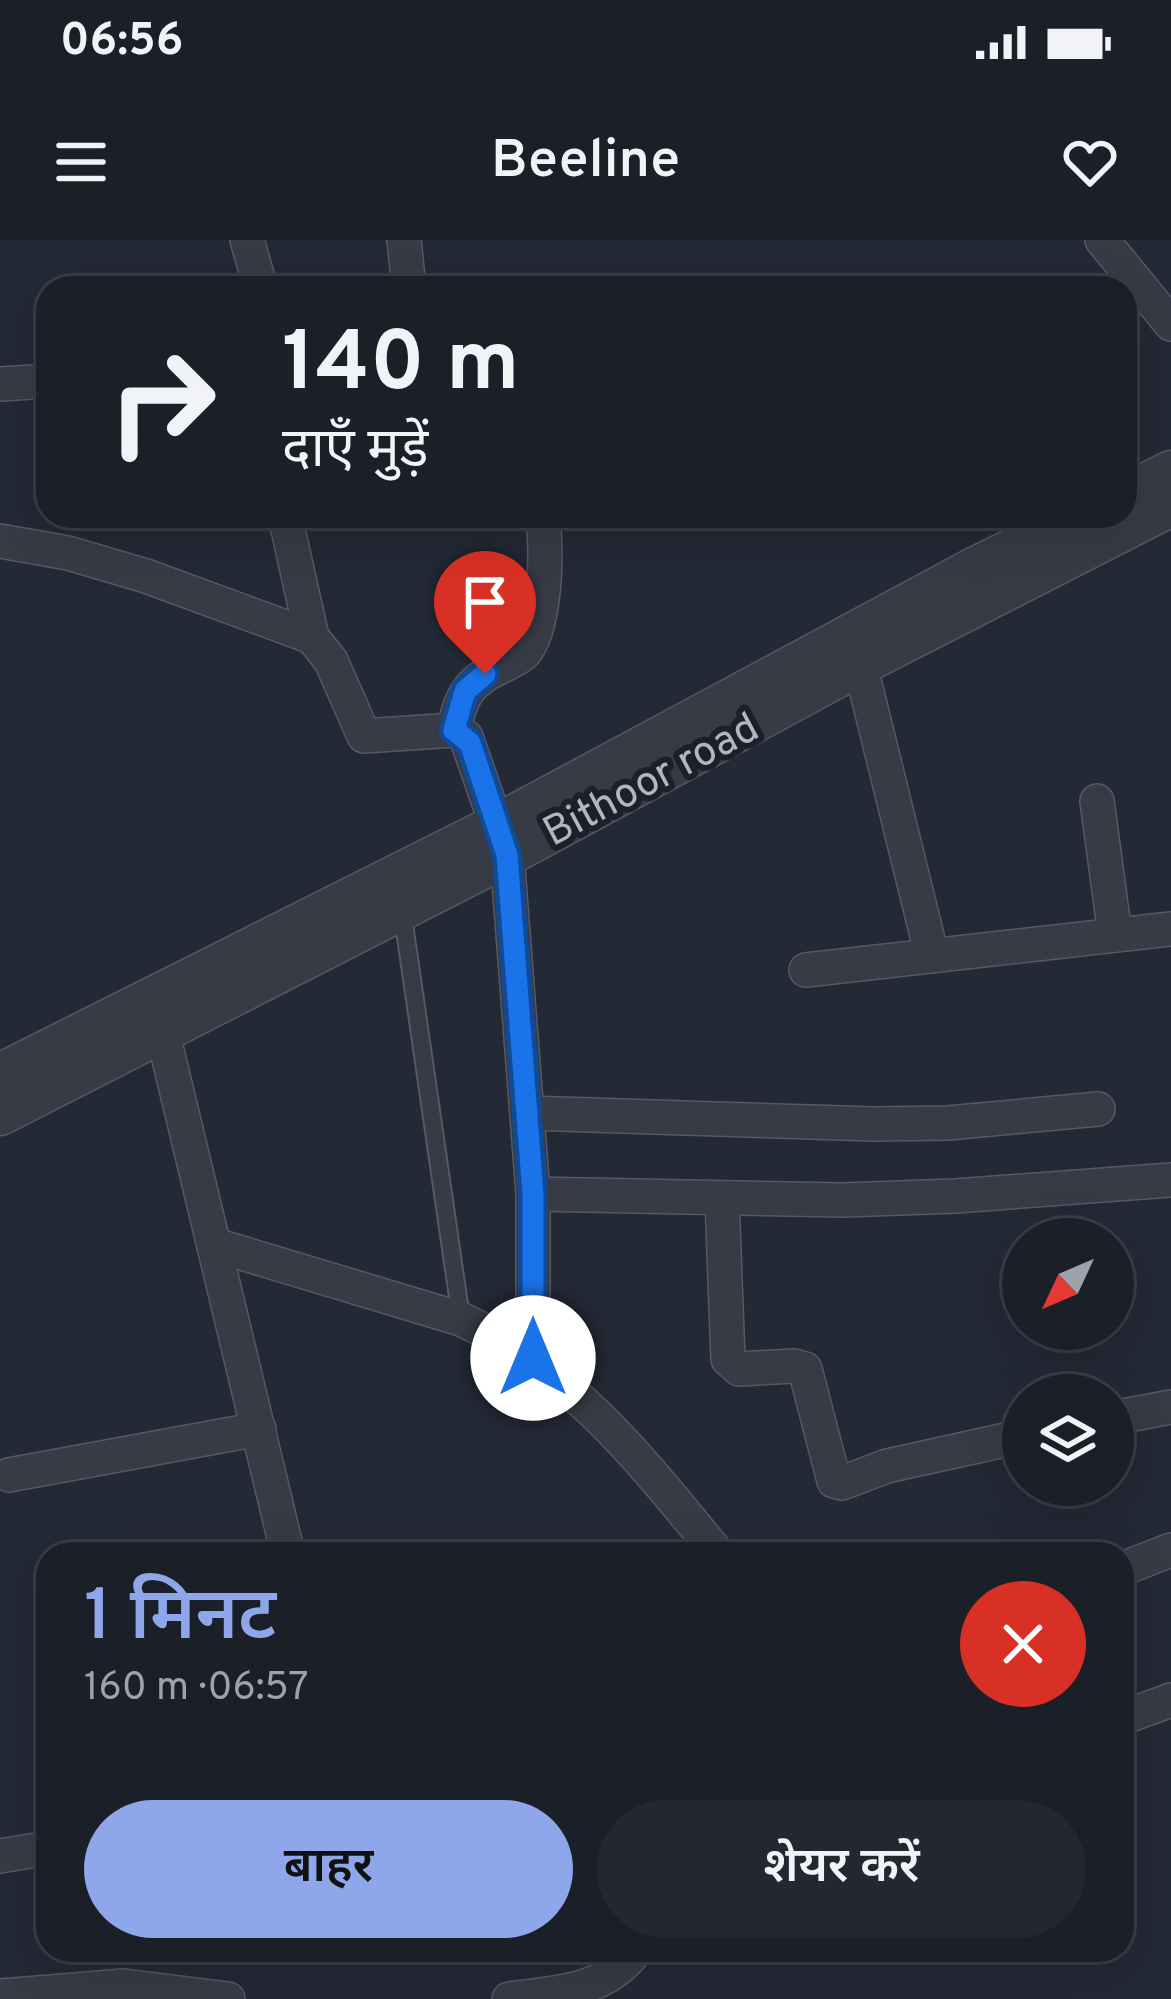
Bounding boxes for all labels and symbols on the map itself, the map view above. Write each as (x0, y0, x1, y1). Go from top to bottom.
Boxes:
pin (434, 551, 536, 674)
street label: Bithoor road (535, 703, 769, 861)
north arrow (1002, 1218, 1134, 1350)
position arrow (470, 1295, 596, 1421)

